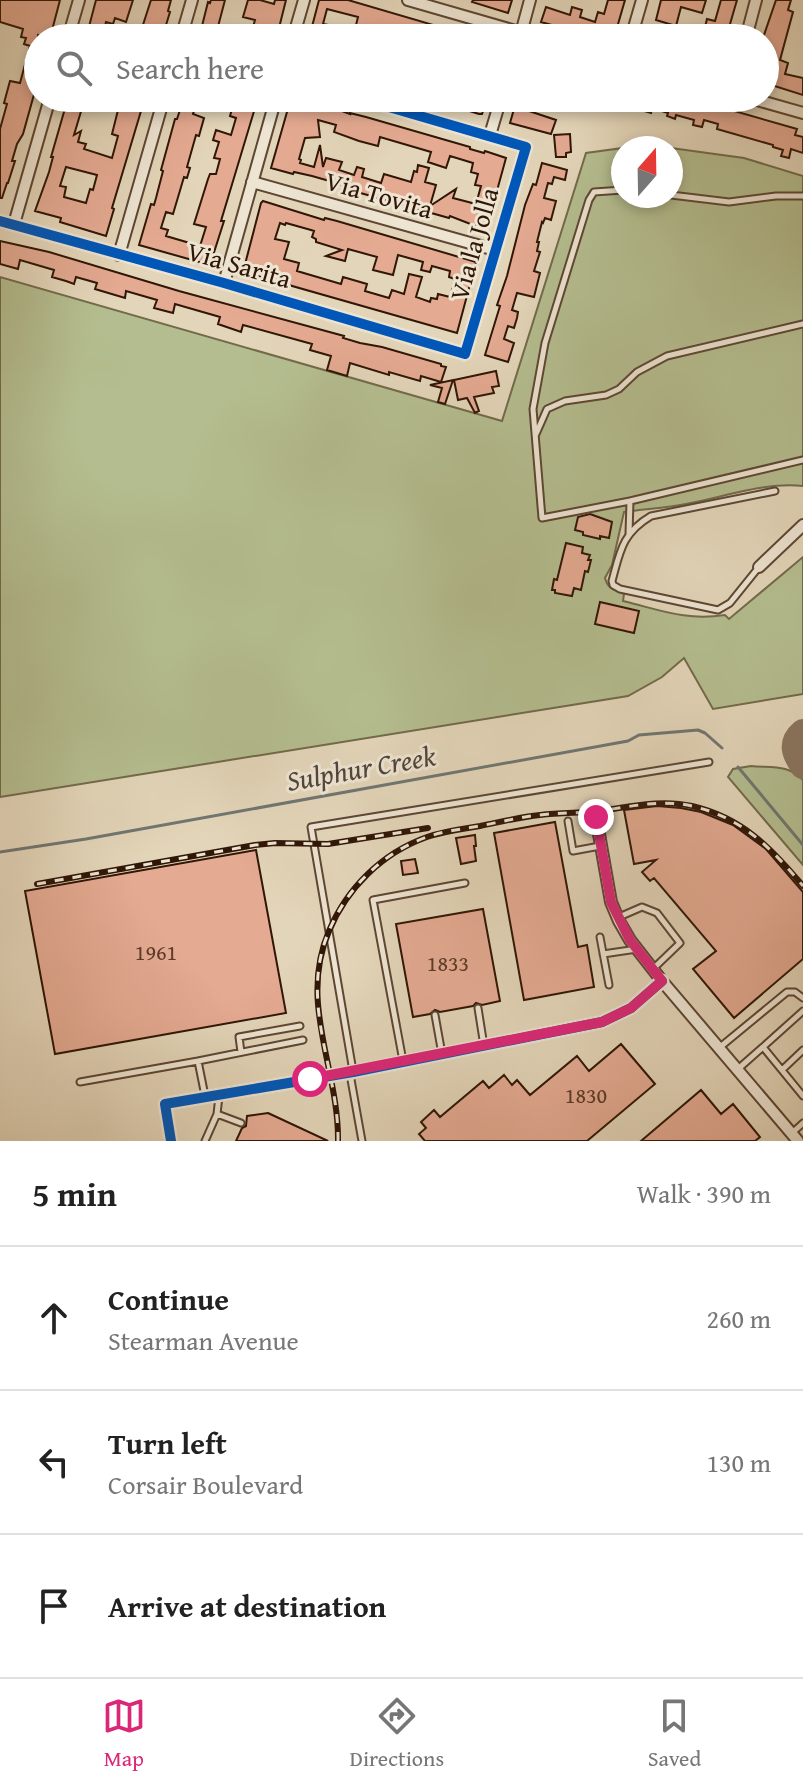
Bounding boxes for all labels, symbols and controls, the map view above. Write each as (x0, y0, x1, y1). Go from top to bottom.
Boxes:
search box (24, 24, 779, 112)
icon: search (52, 46, 96, 90)
text: Search here (116, 46, 264, 90)
north arrow (611, 136, 683, 208)
street label: Via Tovita (321, 161, 438, 229)
street label: Via la Jolla (439, 182, 508, 305)
street label: Via Sarita (182, 231, 297, 298)
water label: Sulphur Creek (283, 734, 439, 801)
route end (578, 799, 614, 835)
house number: 1961 (135, 936, 177, 968)
house number: 1833 (427, 947, 469, 979)
route start (292, 1061, 328, 1097)
house number: 1830 (565, 1079, 607, 1111)
text: 5 min (32, 1169, 117, 1218)
text: Walk · 390 m (637, 1174, 771, 1213)
text: Continue (108, 1277, 229, 1321)
icon: ahead (32, 1296, 76, 1340)
text: 260 m (706, 1299, 771, 1338)
text: Stearman Avenue (108, 1321, 299, 1360)
text: Turn left (108, 1421, 227, 1465)
icon: left (32, 1440, 76, 1484)
text: 130 m (706, 1443, 771, 1482)
text: Corsair Boulevard (108, 1465, 303, 1504)
icon: arrive (32, 1584, 76, 1628)
text: Arrive at destination (108, 1584, 386, 1628)
tab: Map (102, 1694, 146, 1774)
tab: Directions (350, 1694, 444, 1774)
tab: Saved (648, 1694, 701, 1774)

